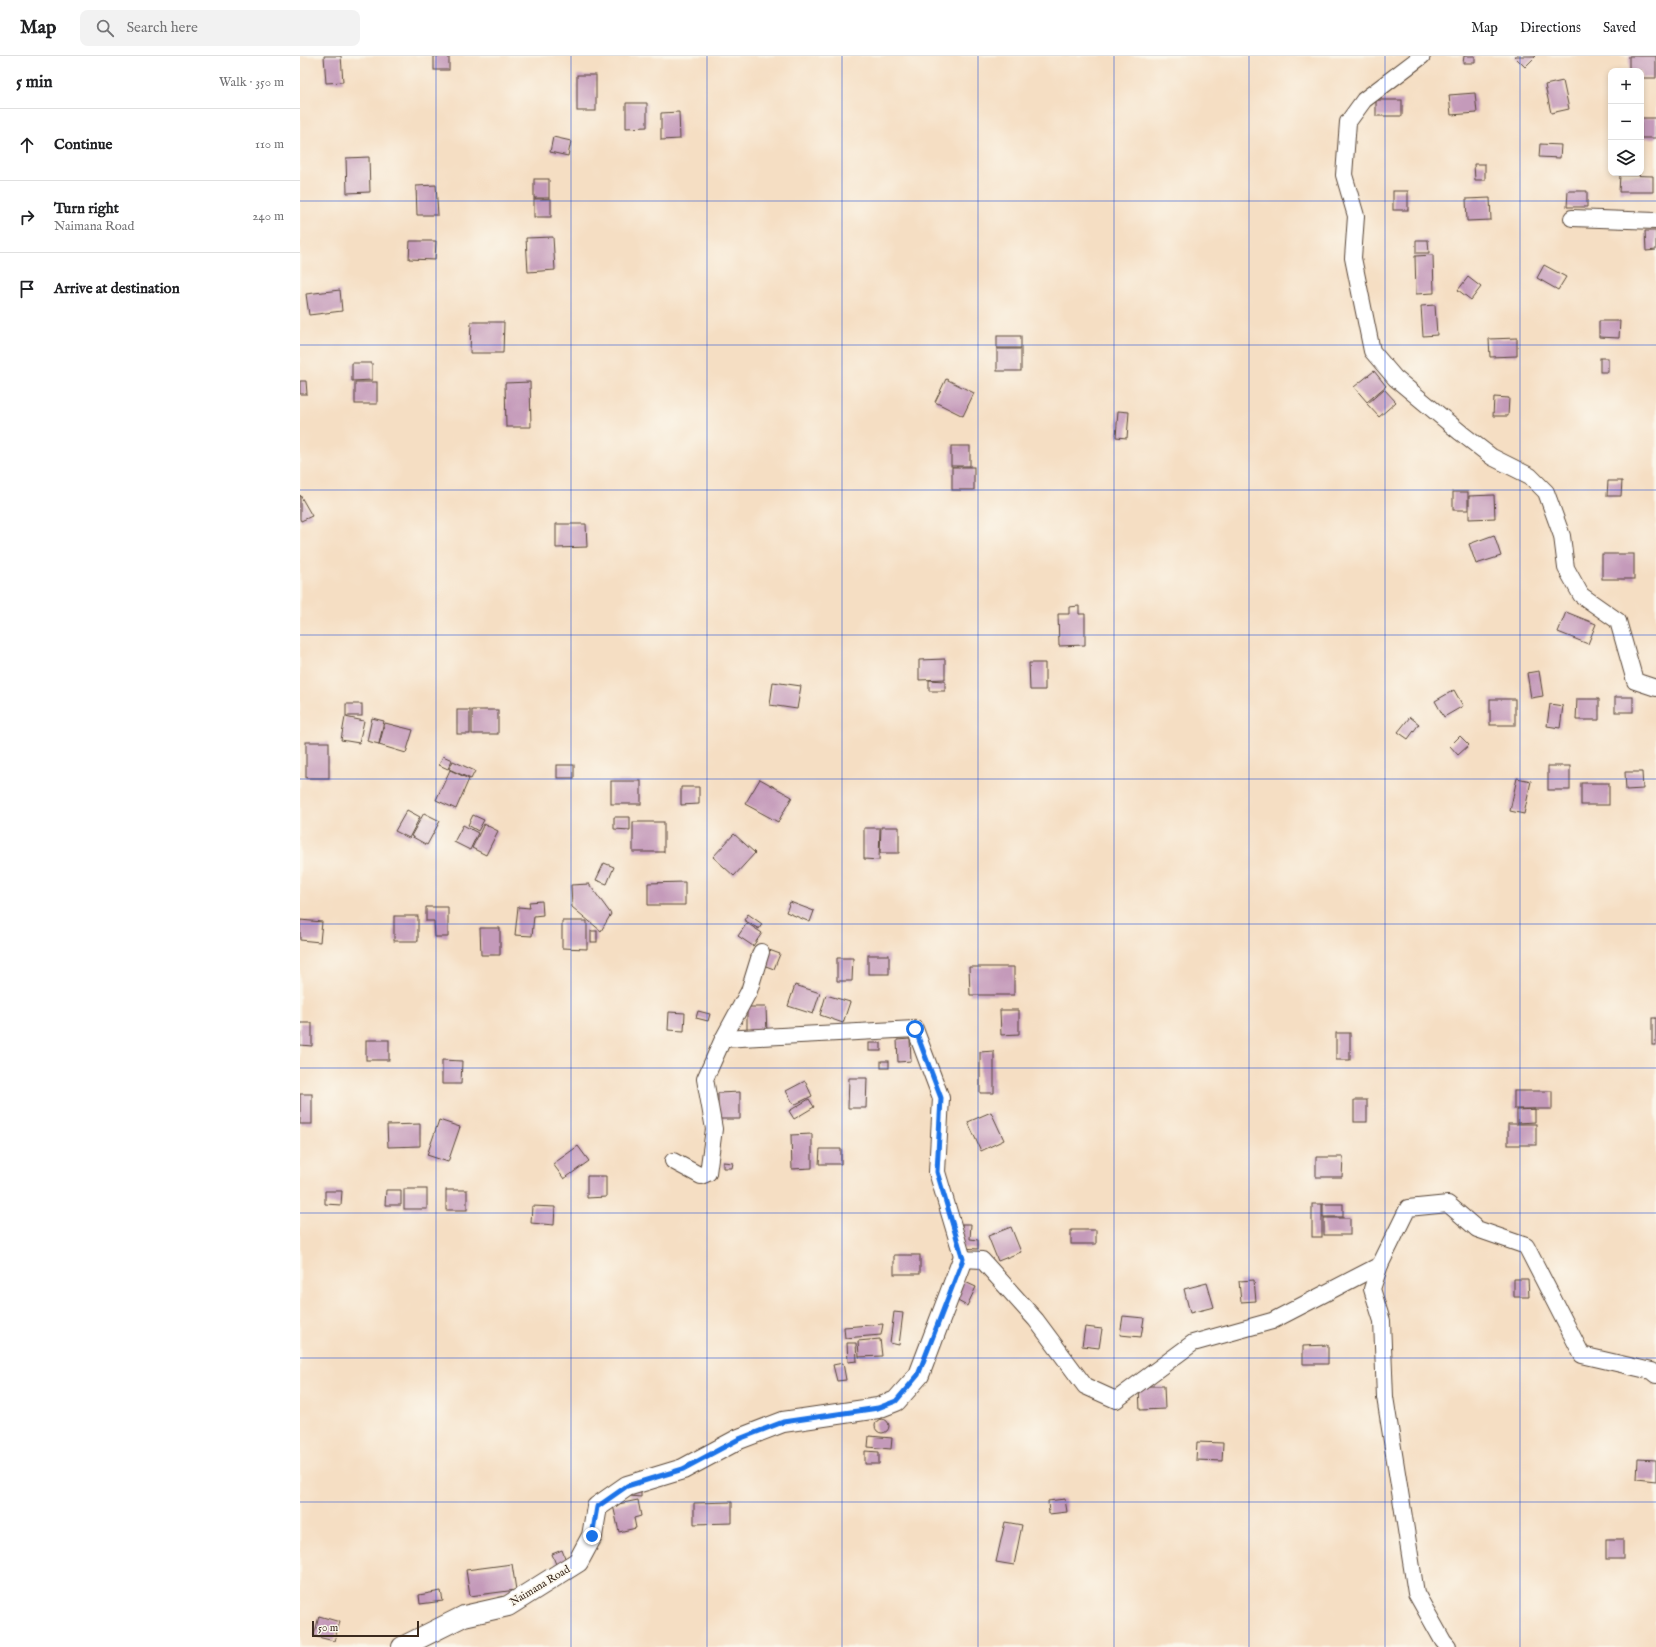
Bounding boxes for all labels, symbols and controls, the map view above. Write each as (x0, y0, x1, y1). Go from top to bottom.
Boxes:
search box (80, 10, 360, 46)
text: Map (20, 16, 56, 40)
icon: search (94, 17, 116, 39)
text: Search here (126, 18, 198, 37)
text: Map (1471, 19, 1498, 37)
text: Directions (1520, 19, 1581, 37)
text: Saved (1603, 19, 1636, 37)
map controls (1608, 68, 1644, 176)
button: + (1608, 68, 1644, 104)
text: 5 min (16, 72, 53, 93)
text: Walk · 350 m (219, 74, 284, 91)
button: − (1608, 104, 1644, 140)
icon: ahead (16, 134, 38, 156)
text: Continue (54, 135, 112, 154)
text: 110 m (255, 136, 284, 153)
button: layers (1608, 140, 1644, 176)
text: Turn right (54, 199, 119, 218)
icon: right (16, 206, 38, 228)
text: 240 m (252, 208, 284, 225)
text: Naimana Road (54, 218, 134, 235)
icon: arrive (16, 278, 38, 300)
text: Arrive at destination (54, 279, 180, 298)
route start (906, 1020, 924, 1038)
route end (583, 1527, 601, 1545)
street label: Naimana Road (507, 1562, 573, 1610)
scale bar (312, 1619, 419, 1638)
text: 50 m (318, 1621, 338, 1635)

